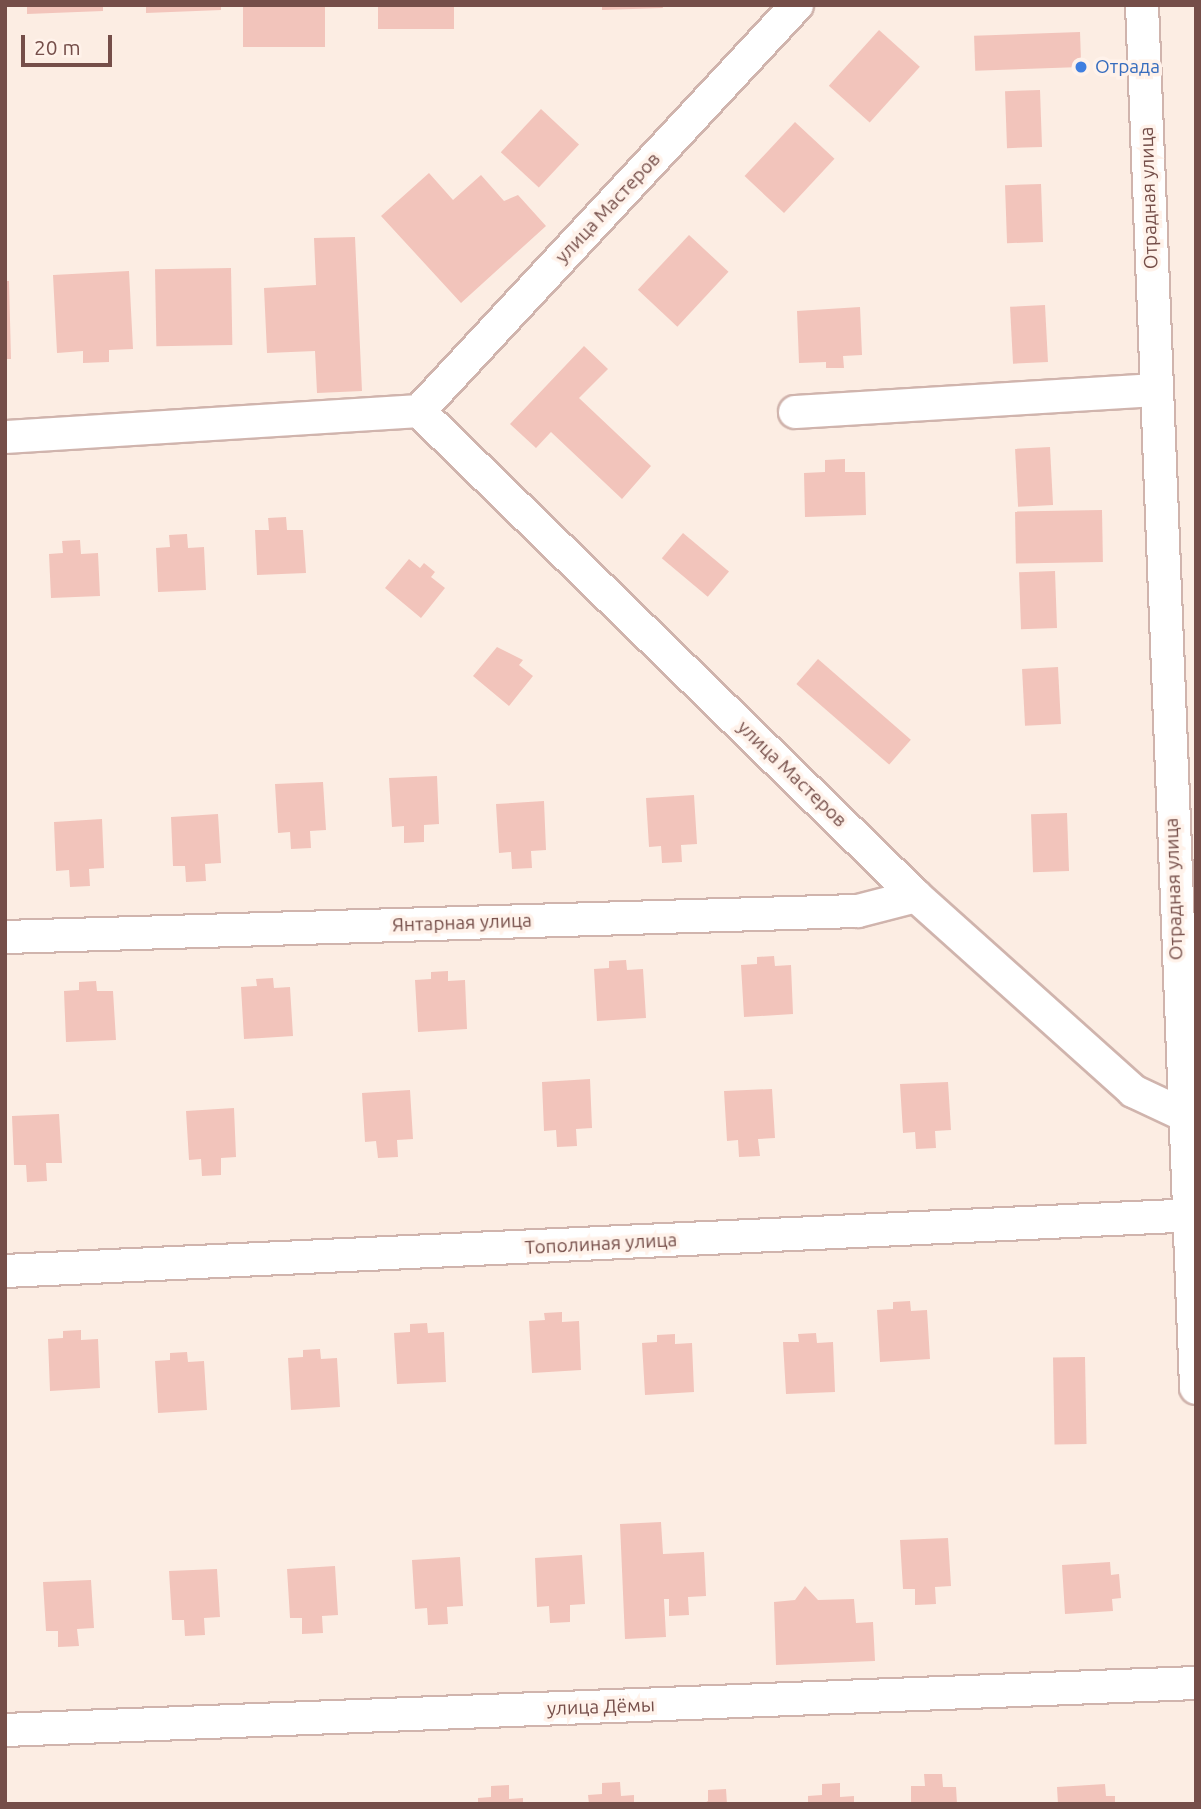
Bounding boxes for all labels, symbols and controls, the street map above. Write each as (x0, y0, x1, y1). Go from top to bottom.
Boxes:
scale bar (24, 21, 116, 65)
text: 20 m (34, 35, 81, 59)
place label: Отрада (1095, 56, 1160, 78)
marker: Отрада (1073, 59, 1089, 75)
street label: Отрадная улица (1135, 126, 1163, 270)
street label: улица Мастеров (551, 148, 665, 268)
street label: улица Мастеров (733, 716, 851, 832)
street label: Отрадная улица (1160, 817, 1188, 961)
street label: Янтарная улица (392, 909, 532, 937)
street label: Тополиная улица (524, 1229, 678, 1259)
street label: улица Дёмы (547, 1694, 655, 1720)

